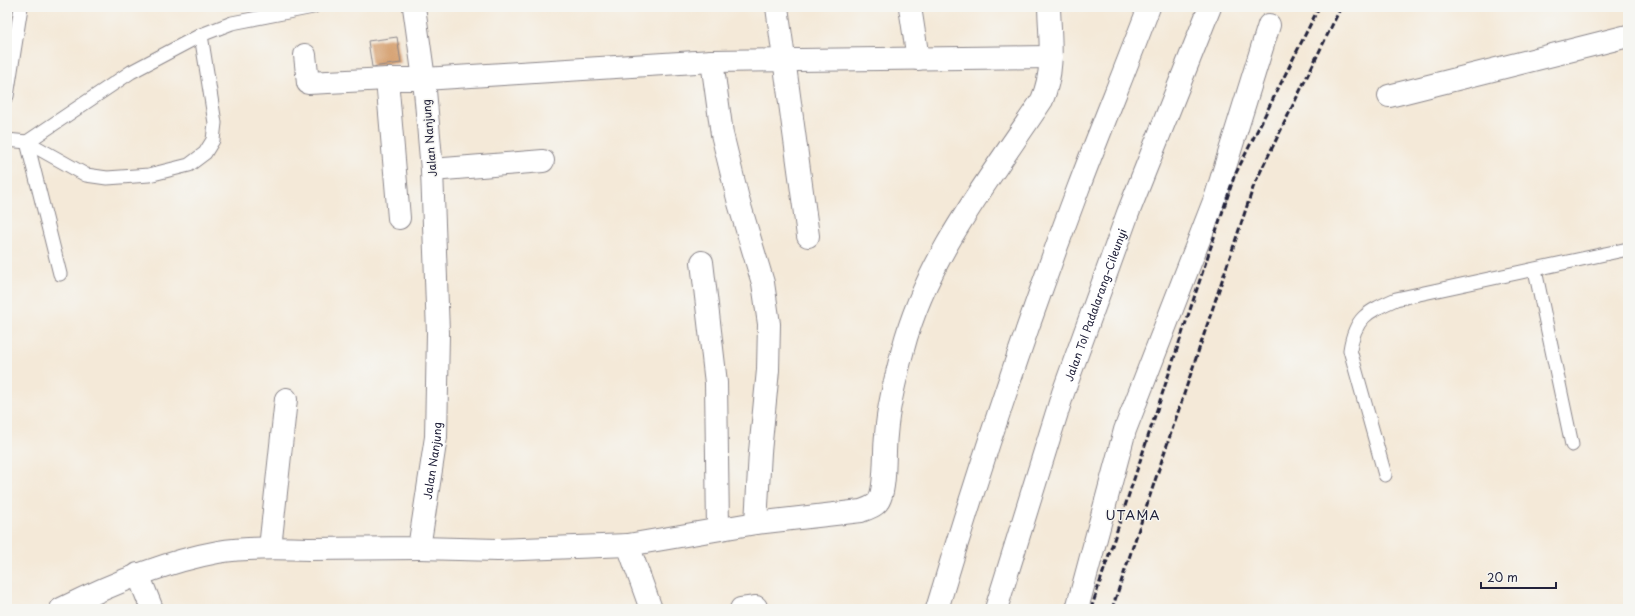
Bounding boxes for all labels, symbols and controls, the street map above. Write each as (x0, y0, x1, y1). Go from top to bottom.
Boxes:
street label: Jalan Nanjung (417, 98, 441, 178)
street label: Jalan Tol Padalarang–Cileunyi (1060, 226, 1130, 383)
street label: Jalan Nanjung (418, 422, 445, 501)
district label: UTAMA (1106, 505, 1160, 524)
scale bar (1481, 564, 1556, 590)
text: 20 m (1487, 568, 1518, 586)

